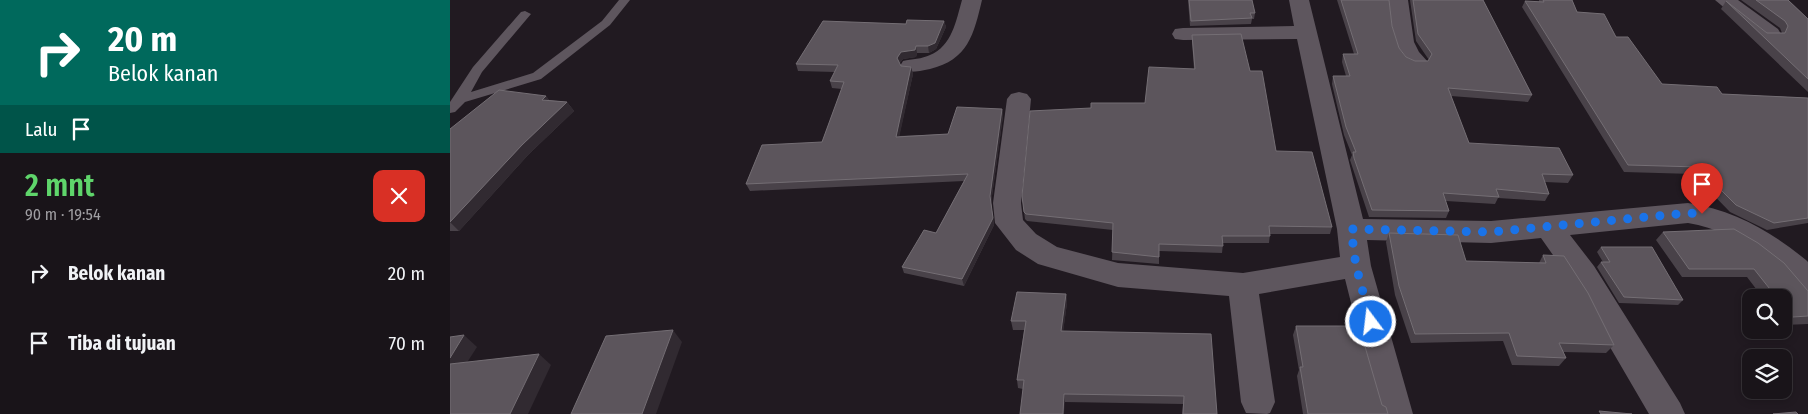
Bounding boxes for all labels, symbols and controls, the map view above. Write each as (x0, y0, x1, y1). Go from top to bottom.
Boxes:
text: 20 m (108, 18, 177, 60)
icon: right (25, 20, 90, 85)
text: Belok kanan (108, 60, 218, 87)
icon: arrive (67, 115, 95, 143)
text: Lalu (25, 118, 57, 141)
pin (1681, 163, 1723, 214)
text: 2 mnt (25, 168, 94, 204)
button: close (373, 170, 425, 222)
icon: arrive (1688, 170, 1716, 198)
text: 90 m · 19:54 (25, 205, 101, 224)
icon: right (25, 259, 53, 287)
text: Belok kanan (68, 262, 165, 285)
text: 20 m (388, 262, 425, 285)
map controls (1742, 289, 1792, 399)
button: search (1742, 289, 1792, 339)
position arrow (1344, 295, 1396, 347)
icon: arrive (25, 329, 53, 357)
text: Tiba di tujuan (68, 332, 176, 355)
text: 70 m (389, 332, 425, 355)
button: layers (1742, 349, 1792, 399)

